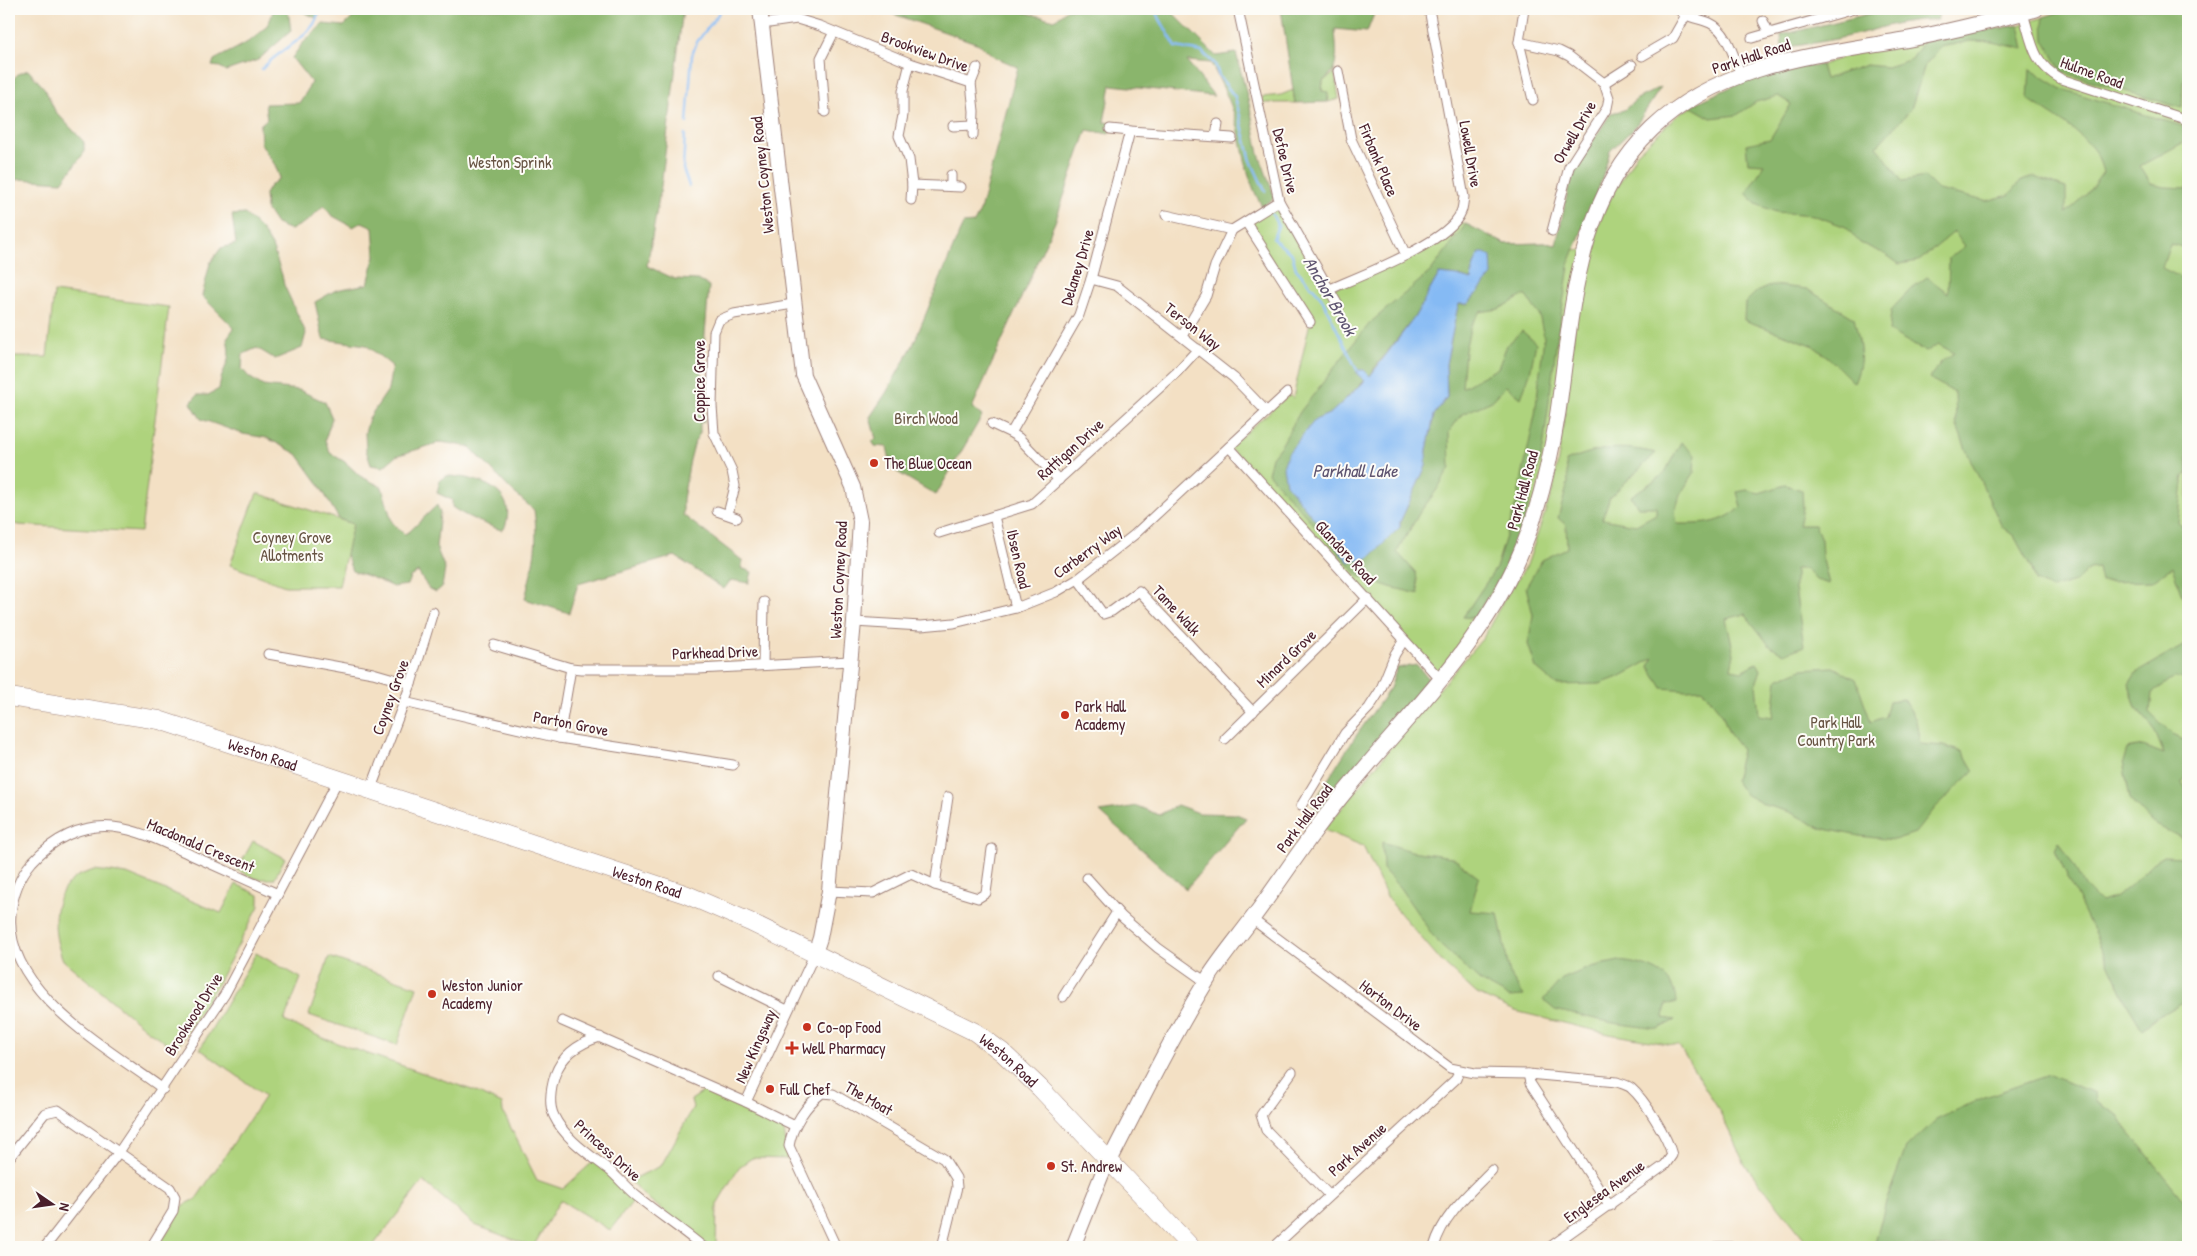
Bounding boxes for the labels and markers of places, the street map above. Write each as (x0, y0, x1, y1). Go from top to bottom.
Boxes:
place label: The Blue Ocean (884, 452, 972, 474)
marker: The Blue Ocean (868, 457, 880, 469)
place label: Park Hall Academy (1075, 695, 1126, 735)
marker: Park Hall Academy (1059, 709, 1071, 721)
place label: Weston Junior Academy (442, 974, 523, 1014)
marker: Weston Junior Academy (426, 988, 438, 1000)
place label: Co-op Food (817, 1016, 881, 1038)
marker: Co-op Food (801, 1021, 813, 1033)
place label: Well Pharmacy (802, 1037, 886, 1059)
marker: Well Pharmacy (786, 1042, 798, 1054)
place label: Full Chef (779, 1078, 831, 1100)
marker: Full Chef (764, 1083, 776, 1095)
place label: St. Andrew (1061, 1155, 1122, 1177)
marker: St. Andrew (1045, 1160, 1057, 1172)

